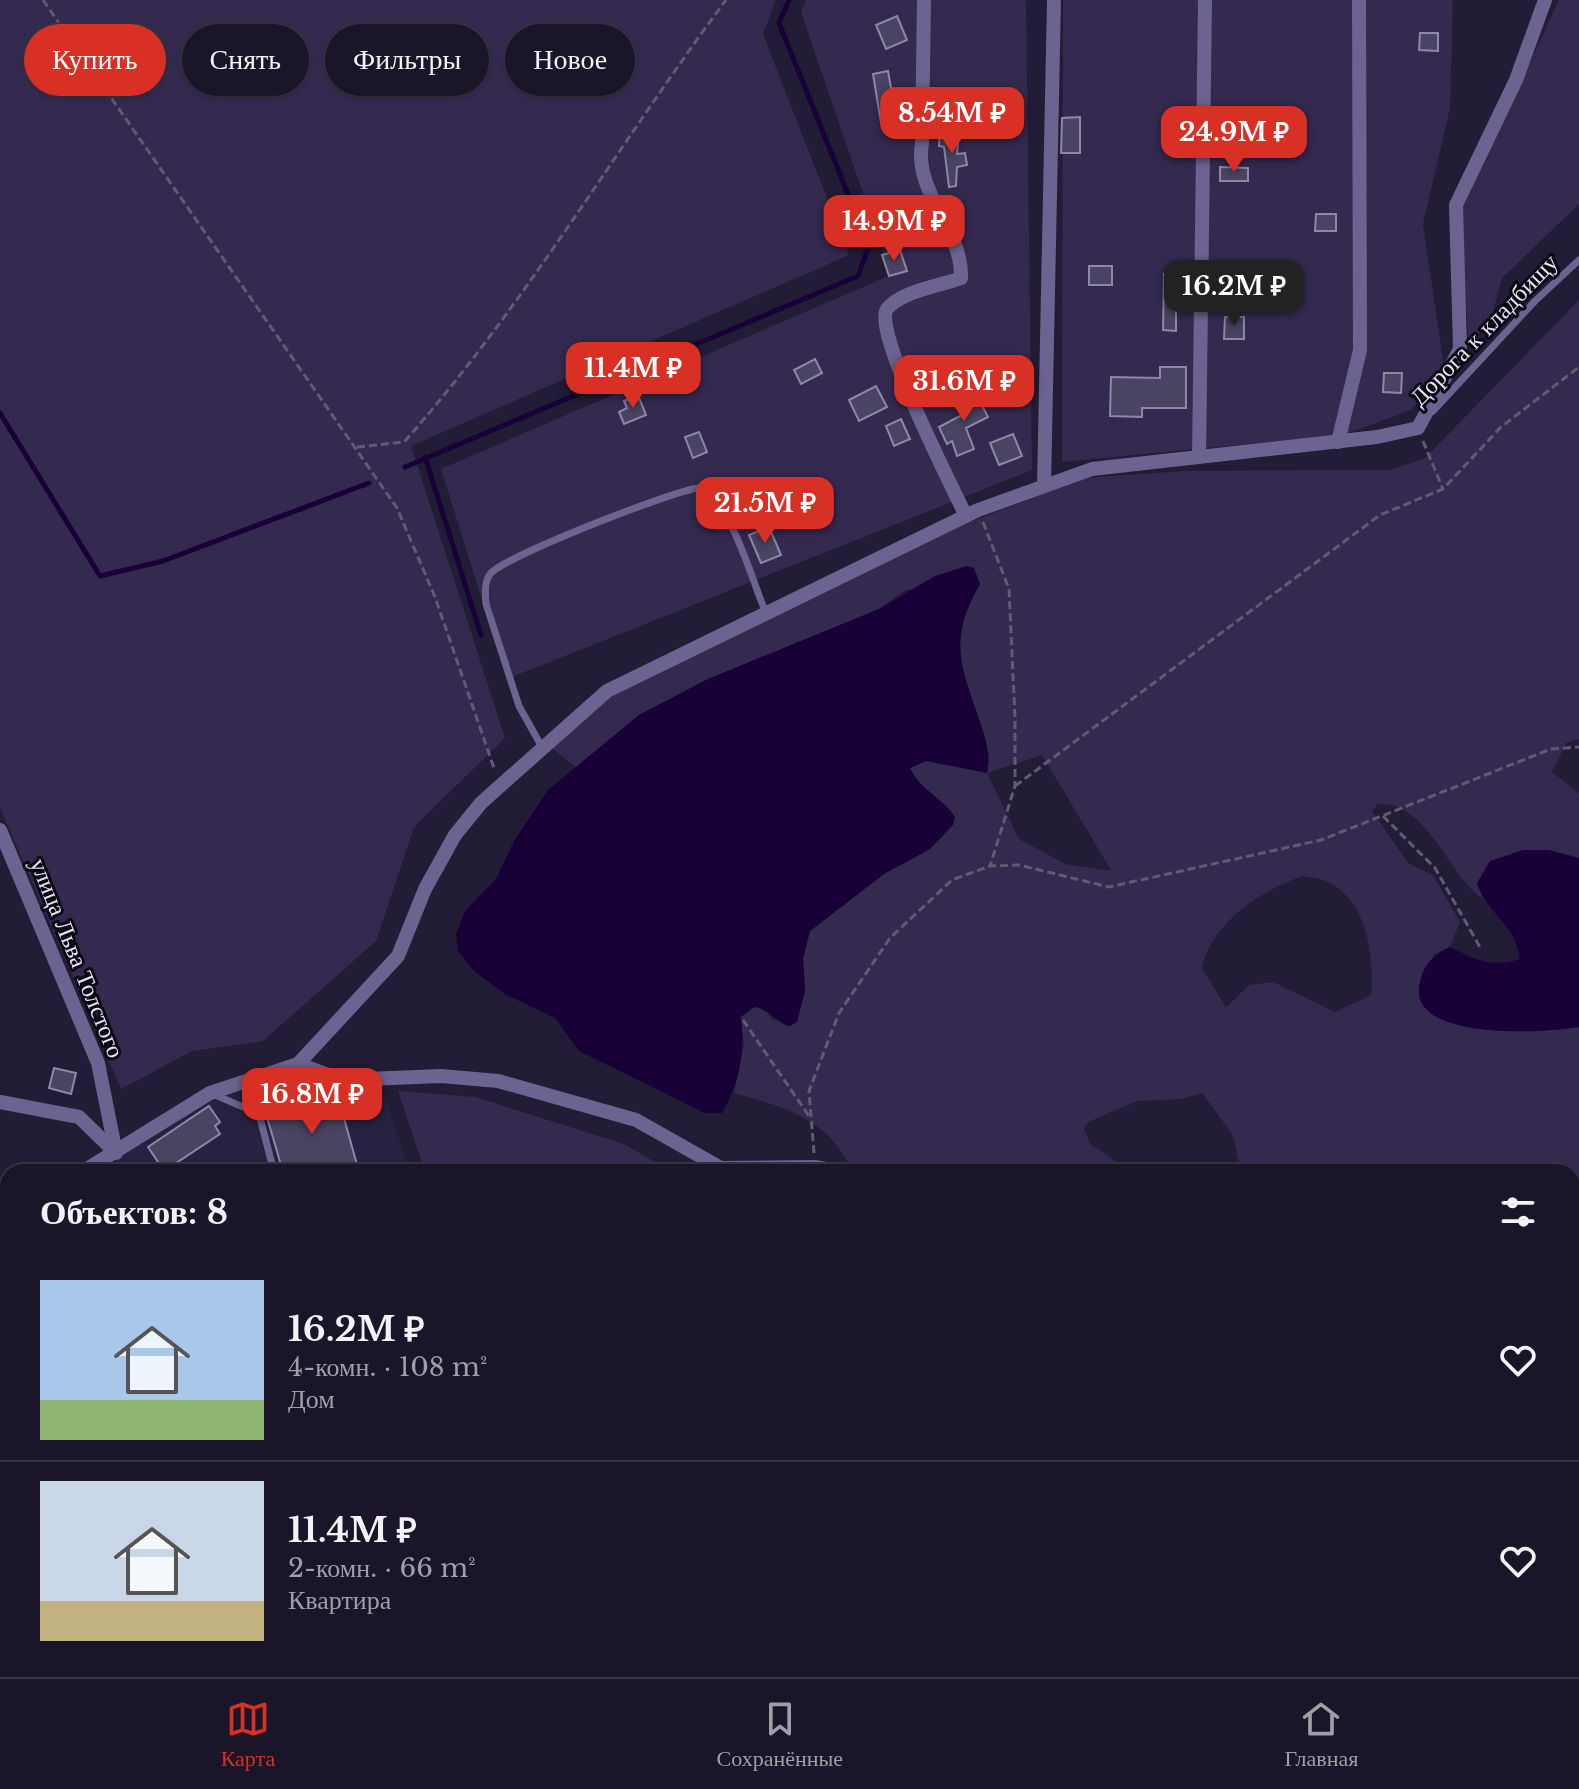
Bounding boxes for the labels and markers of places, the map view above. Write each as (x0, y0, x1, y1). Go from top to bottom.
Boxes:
pin: 8.54M ₽ (878, 87, 1026, 155)
pin: 24.9M ₽ (1160, 106, 1308, 174)
pin: 14.9M ₽ (820, 195, 968, 263)
pin: 16.2M ₽ (1160, 260, 1308, 328)
pin: 11.4M ₽ (559, 342, 707, 410)
pin: 31.6M ₽ (890, 355, 1038, 423)
pin: 21.5M ₽ (691, 477, 839, 545)
pin: 16.8M ₽ (238, 1068, 386, 1136)

